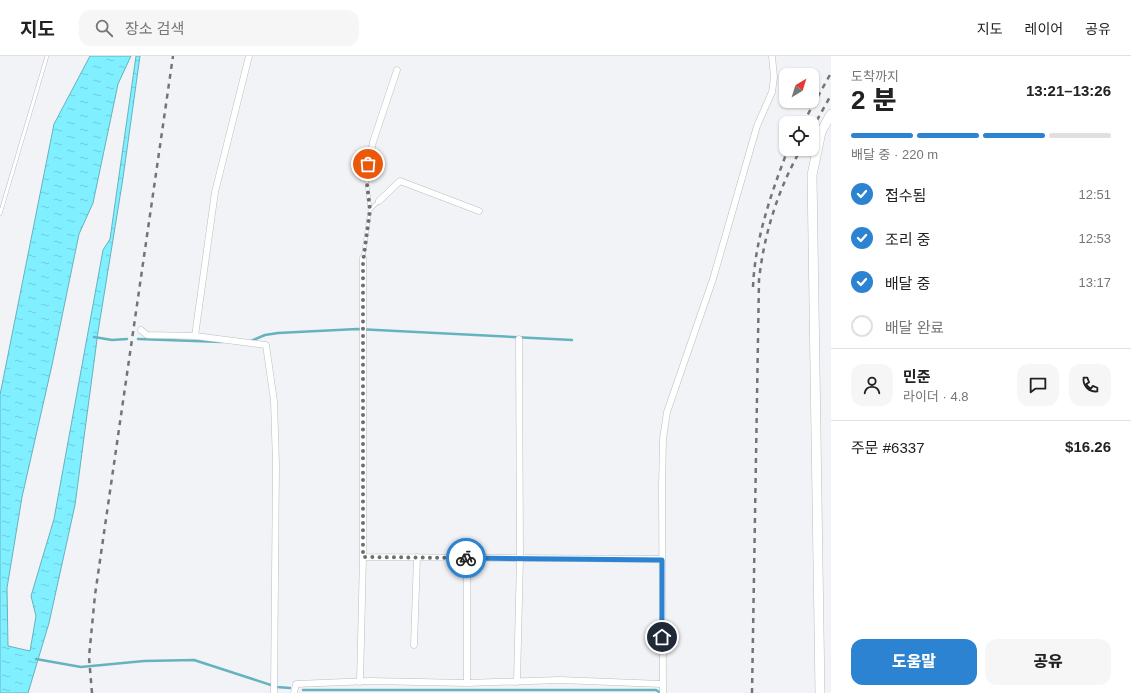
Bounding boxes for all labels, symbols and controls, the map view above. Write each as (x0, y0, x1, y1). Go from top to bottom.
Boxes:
search box (79, 10, 359, 46)
icon: search (93, 17, 115, 39)
text: 지도 (20, 19, 55, 40)
text: 장소 검색 (125, 20, 184, 37)
text: 지도 (977, 21, 1003, 37)
text: 레이어 (1025, 21, 1063, 37)
text: 공유 (1085, 21, 1111, 37)
north arrow (779, 68, 819, 108)
map controls (779, 68, 819, 156)
text: 도착까지 (851, 69, 899, 84)
text: 13:21–13:26 (1026, 82, 1111, 99)
text: 2 분 (851, 85, 897, 115)
button: locate (779, 116, 819, 156)
pin (351, 147, 385, 181)
text: 배달 중 · 220 m (851, 147, 938, 162)
icon: bag (357, 153, 379, 175)
icon: check (851, 183, 873, 205)
text: 접수됨 (885, 187, 926, 204)
text: 12:51 (1078, 187, 1111, 202)
icon: check (851, 227, 873, 249)
text: 조리 중 (885, 231, 931, 248)
text: 12:53 (1078, 231, 1111, 246)
icon: check (851, 271, 873, 293)
text: 배달 중 (885, 275, 931, 292)
text: 13:17 (1078, 275, 1111, 290)
text: 배달 완료 (885, 319, 944, 336)
button: person (851, 364, 893, 406)
button: chat (1017, 364, 1059, 406)
button: phone (1069, 364, 1111, 406)
text: 민준 (903, 368, 931, 385)
text: 라이더 · 4.8 (903, 389, 969, 404)
text: $16.26 (1065, 438, 1111, 455)
text: 주문 #6337 (851, 439, 924, 456)
courier (446, 538, 486, 578)
icon: bike (455, 547, 477, 569)
pin (645, 620, 679, 654)
icon: home (651, 626, 673, 648)
button: 도움말 (851, 639, 977, 685)
button: 공유 (985, 639, 1111, 685)

